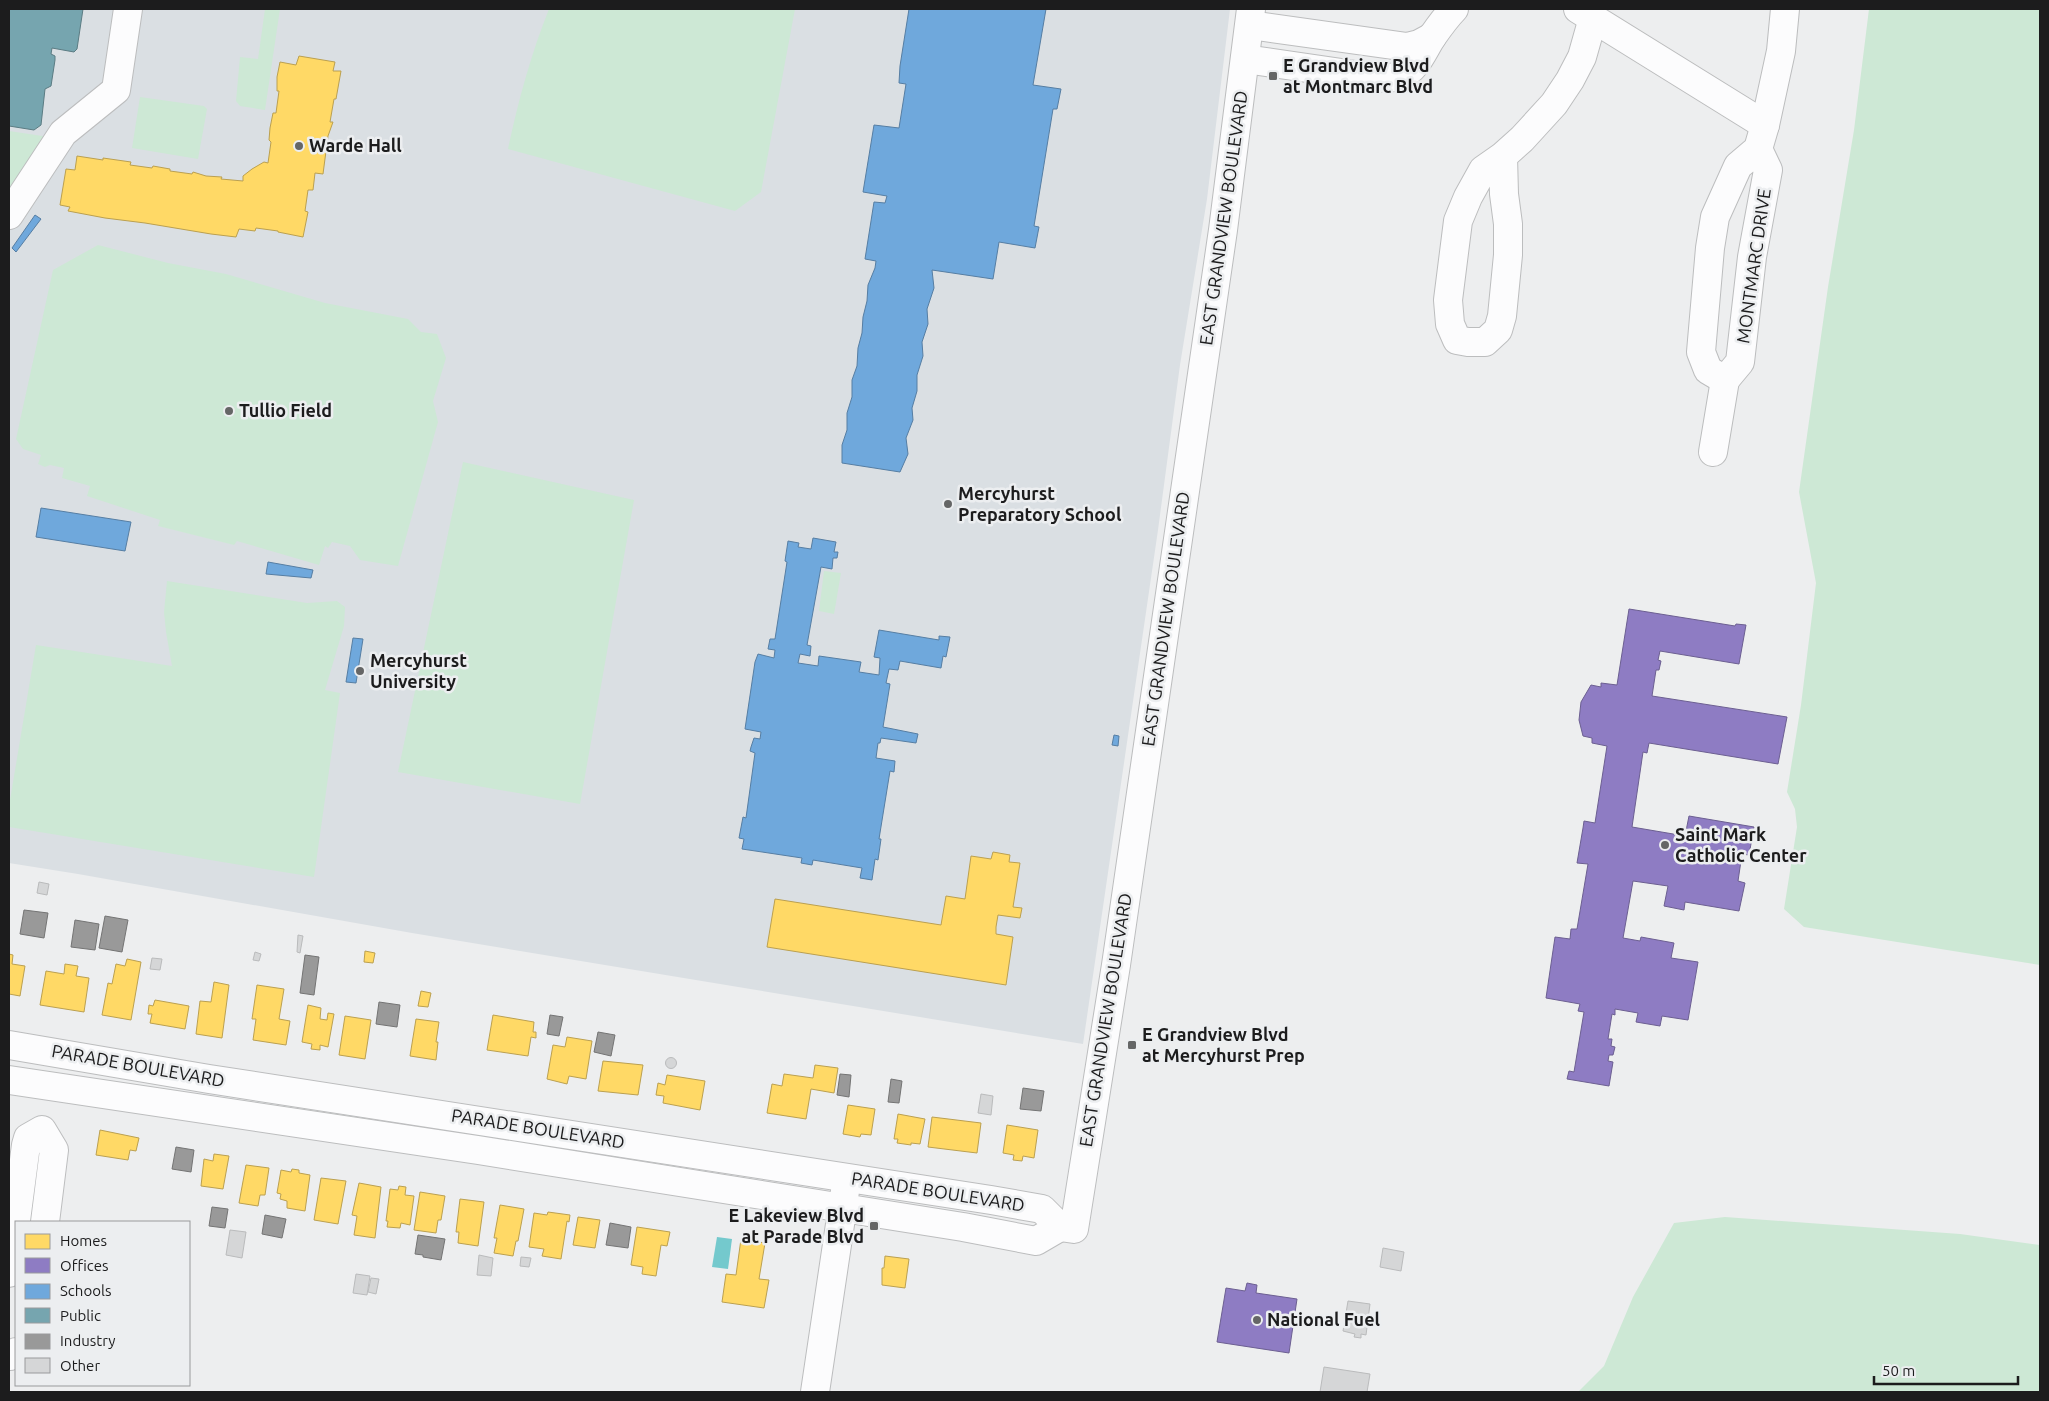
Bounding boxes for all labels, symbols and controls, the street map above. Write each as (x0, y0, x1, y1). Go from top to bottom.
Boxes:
place label: E Grandview Blvd at Montmarc Blvd (1283, 55, 1433, 96)
marker: E Grandview Blvd at Montmarc Blvd (1267, 70, 1279, 82)
street label: EAST GRANDVIEW BOULEVARD (1195, 89, 1251, 346)
place label: Warde Hall (309, 135, 402, 155)
marker: Warde Hall (293, 140, 305, 152)
street label: MONTMARC DRIVE (1732, 187, 1774, 345)
place label: Tullio Field (239, 400, 332, 420)
marker: Tullio Field (223, 405, 235, 417)
place label: Mercyhurst Preparatory School (958, 483, 1122, 524)
street label: EAST GRANDVIEW BOULEVARD (1137, 490, 1193, 747)
marker: Mercyhurst Preparatory School (942, 498, 954, 510)
place label: Mercyhurst University (370, 650, 467, 691)
marker: Mercyhurst University (354, 665, 366, 677)
place label: Saint Mark Catholic Center (1675, 824, 1807, 865)
marker: Saint Mark Catholic Center (1659, 839, 1671, 851)
street label: EAST GRANDVIEW BOULEVARD (1075, 892, 1135, 1148)
place label: E Grandview Blvd at Mercyhurst Prep (1142, 1024, 1305, 1065)
marker: E Grandview Blvd at Mercyhurst Prep (1126, 1039, 1138, 1051)
street label: PARADE BOULEVARD (50, 1040, 226, 1090)
street label: PARADE BOULEVARD (450, 1104, 626, 1152)
street label: PARADE BOULEVARD (850, 1167, 1026, 1215)
place label: E Lakeview Blvd at Parade Blvd (728, 1205, 864, 1246)
marker: E Lakeview Blvd at Parade Blvd (868, 1220, 880, 1232)
legend (15, 1221, 190, 1386)
text: Homes (60, 1232, 107, 1249)
text: Offices (60, 1257, 108, 1274)
text: Schools (60, 1282, 111, 1299)
text: Public (60, 1307, 101, 1324)
place label: National Fuel (1267, 1309, 1380, 1329)
marker: National Fuel (1251, 1314, 1263, 1326)
text: Industry (60, 1332, 115, 1349)
scale bar (1874, 1354, 2018, 1386)
text: Other (60, 1357, 100, 1374)
text: 50 m (1882, 1362, 1915, 1379)

